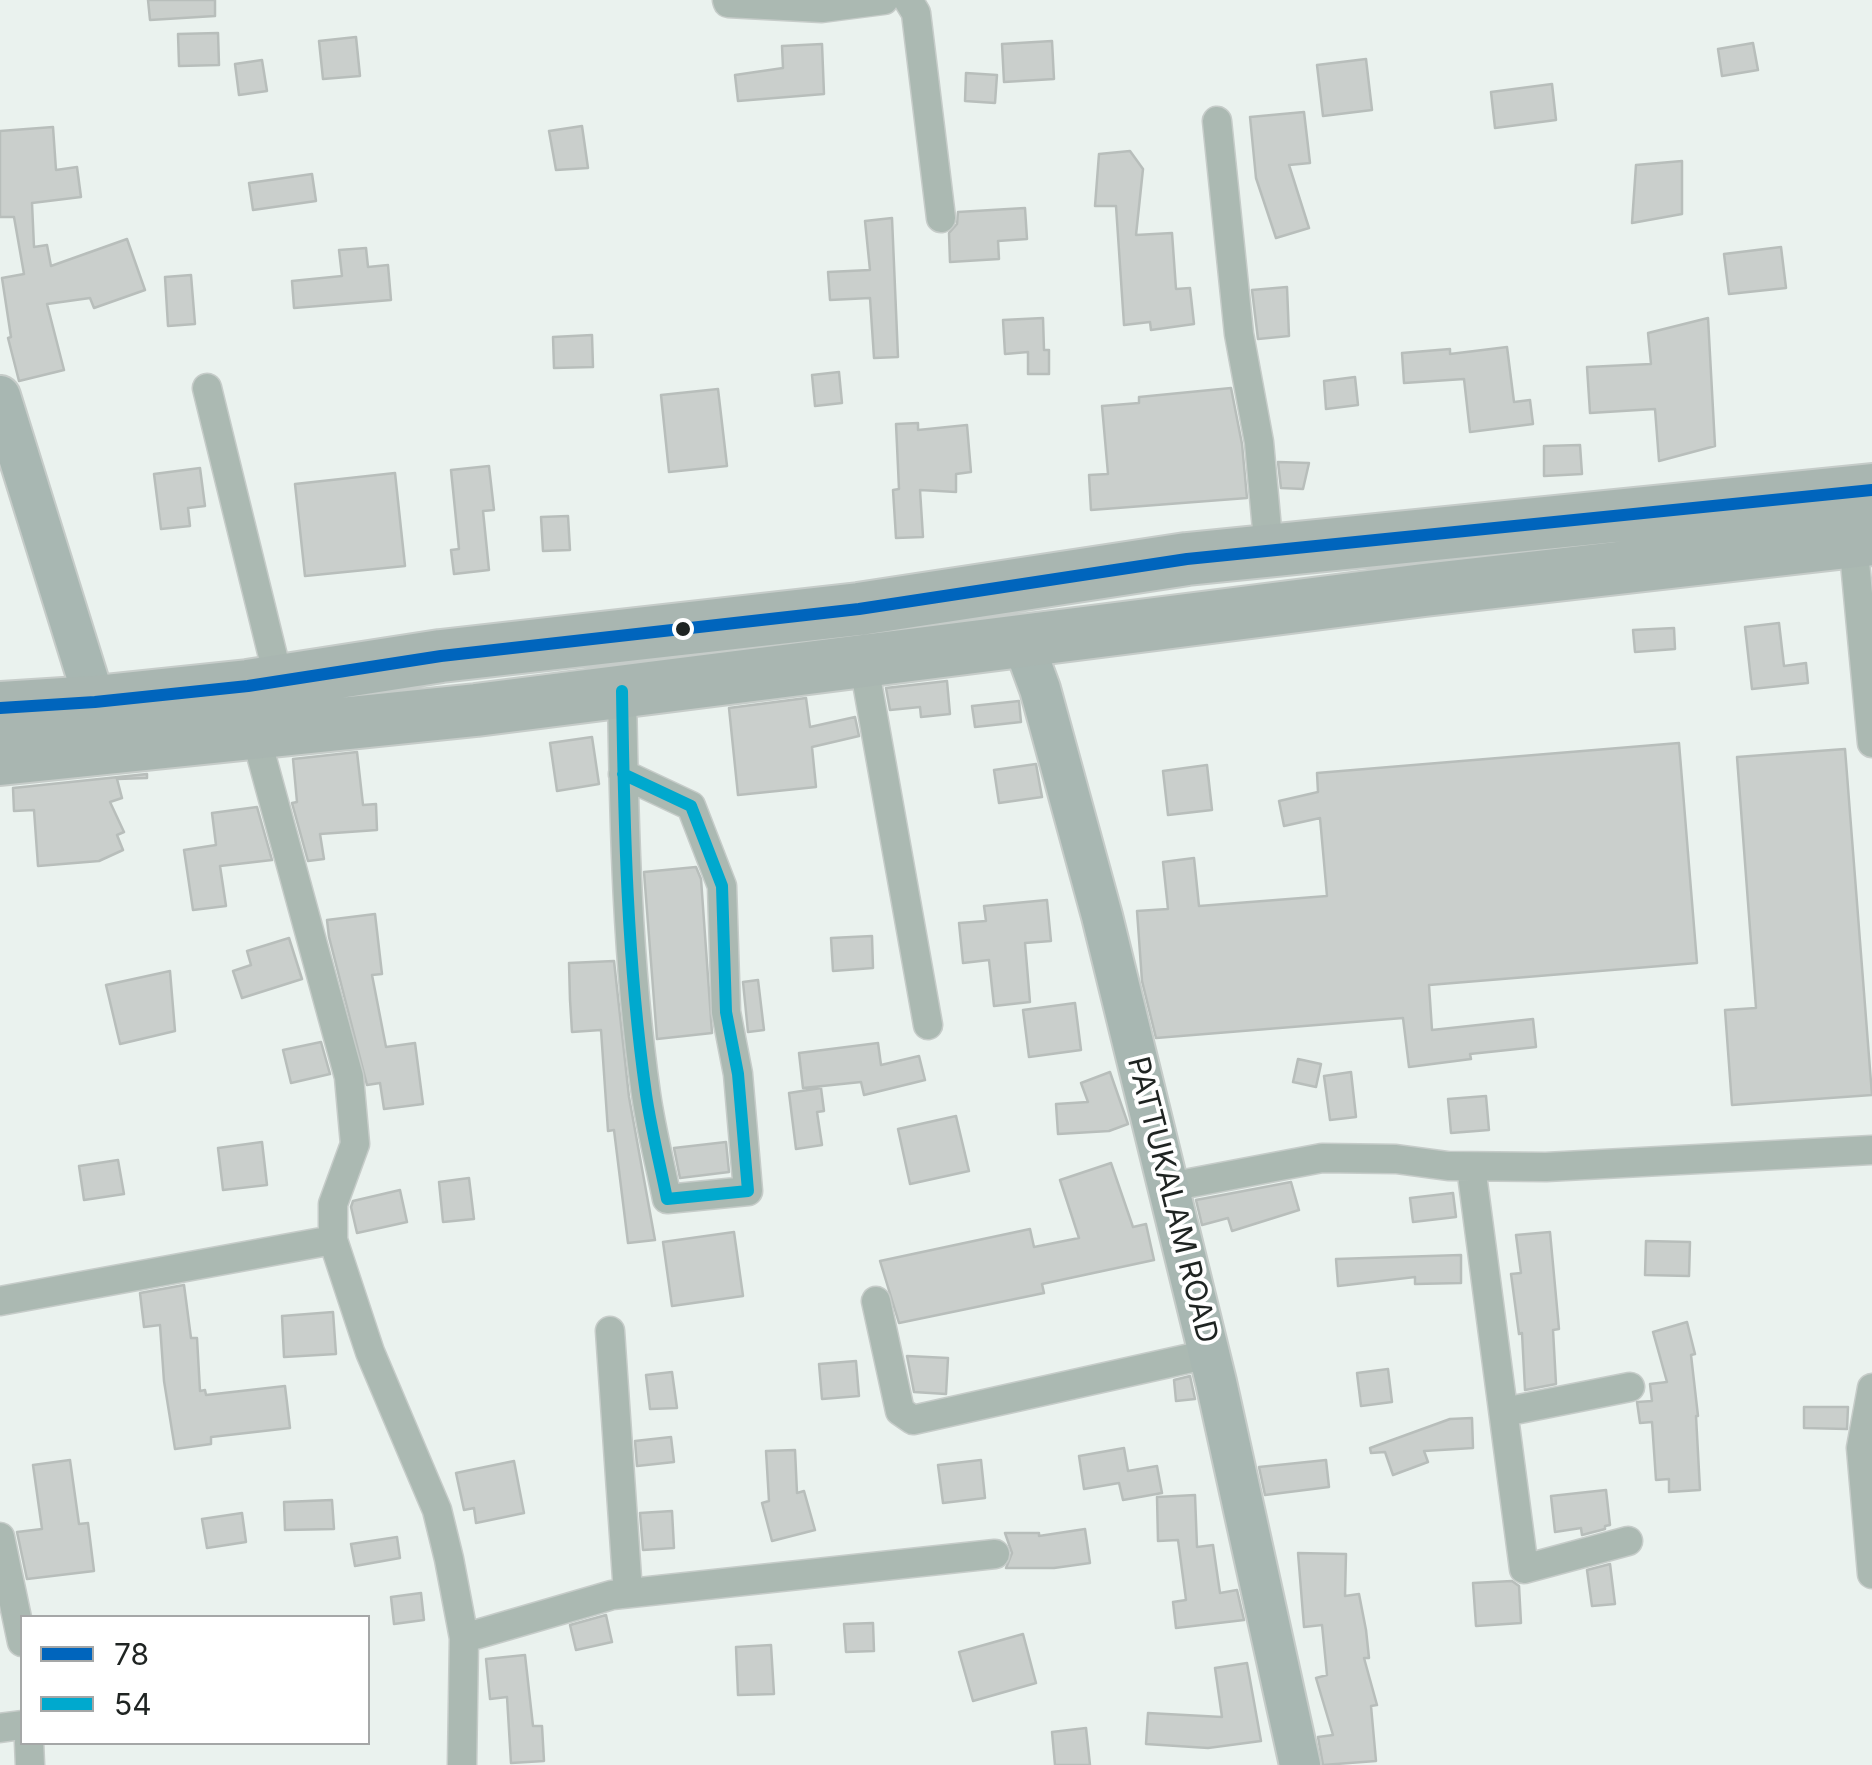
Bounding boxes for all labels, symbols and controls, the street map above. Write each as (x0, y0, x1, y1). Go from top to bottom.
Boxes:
unlabelled marker (673, 619, 693, 639)
street label: PATTUKALAM ROAD (1119, 1053, 1225, 1347)
legend (20, 1615, 370, 1745)
text: 78 (114, 1636, 149, 1672)
text: 54 (114, 1686, 152, 1722)

